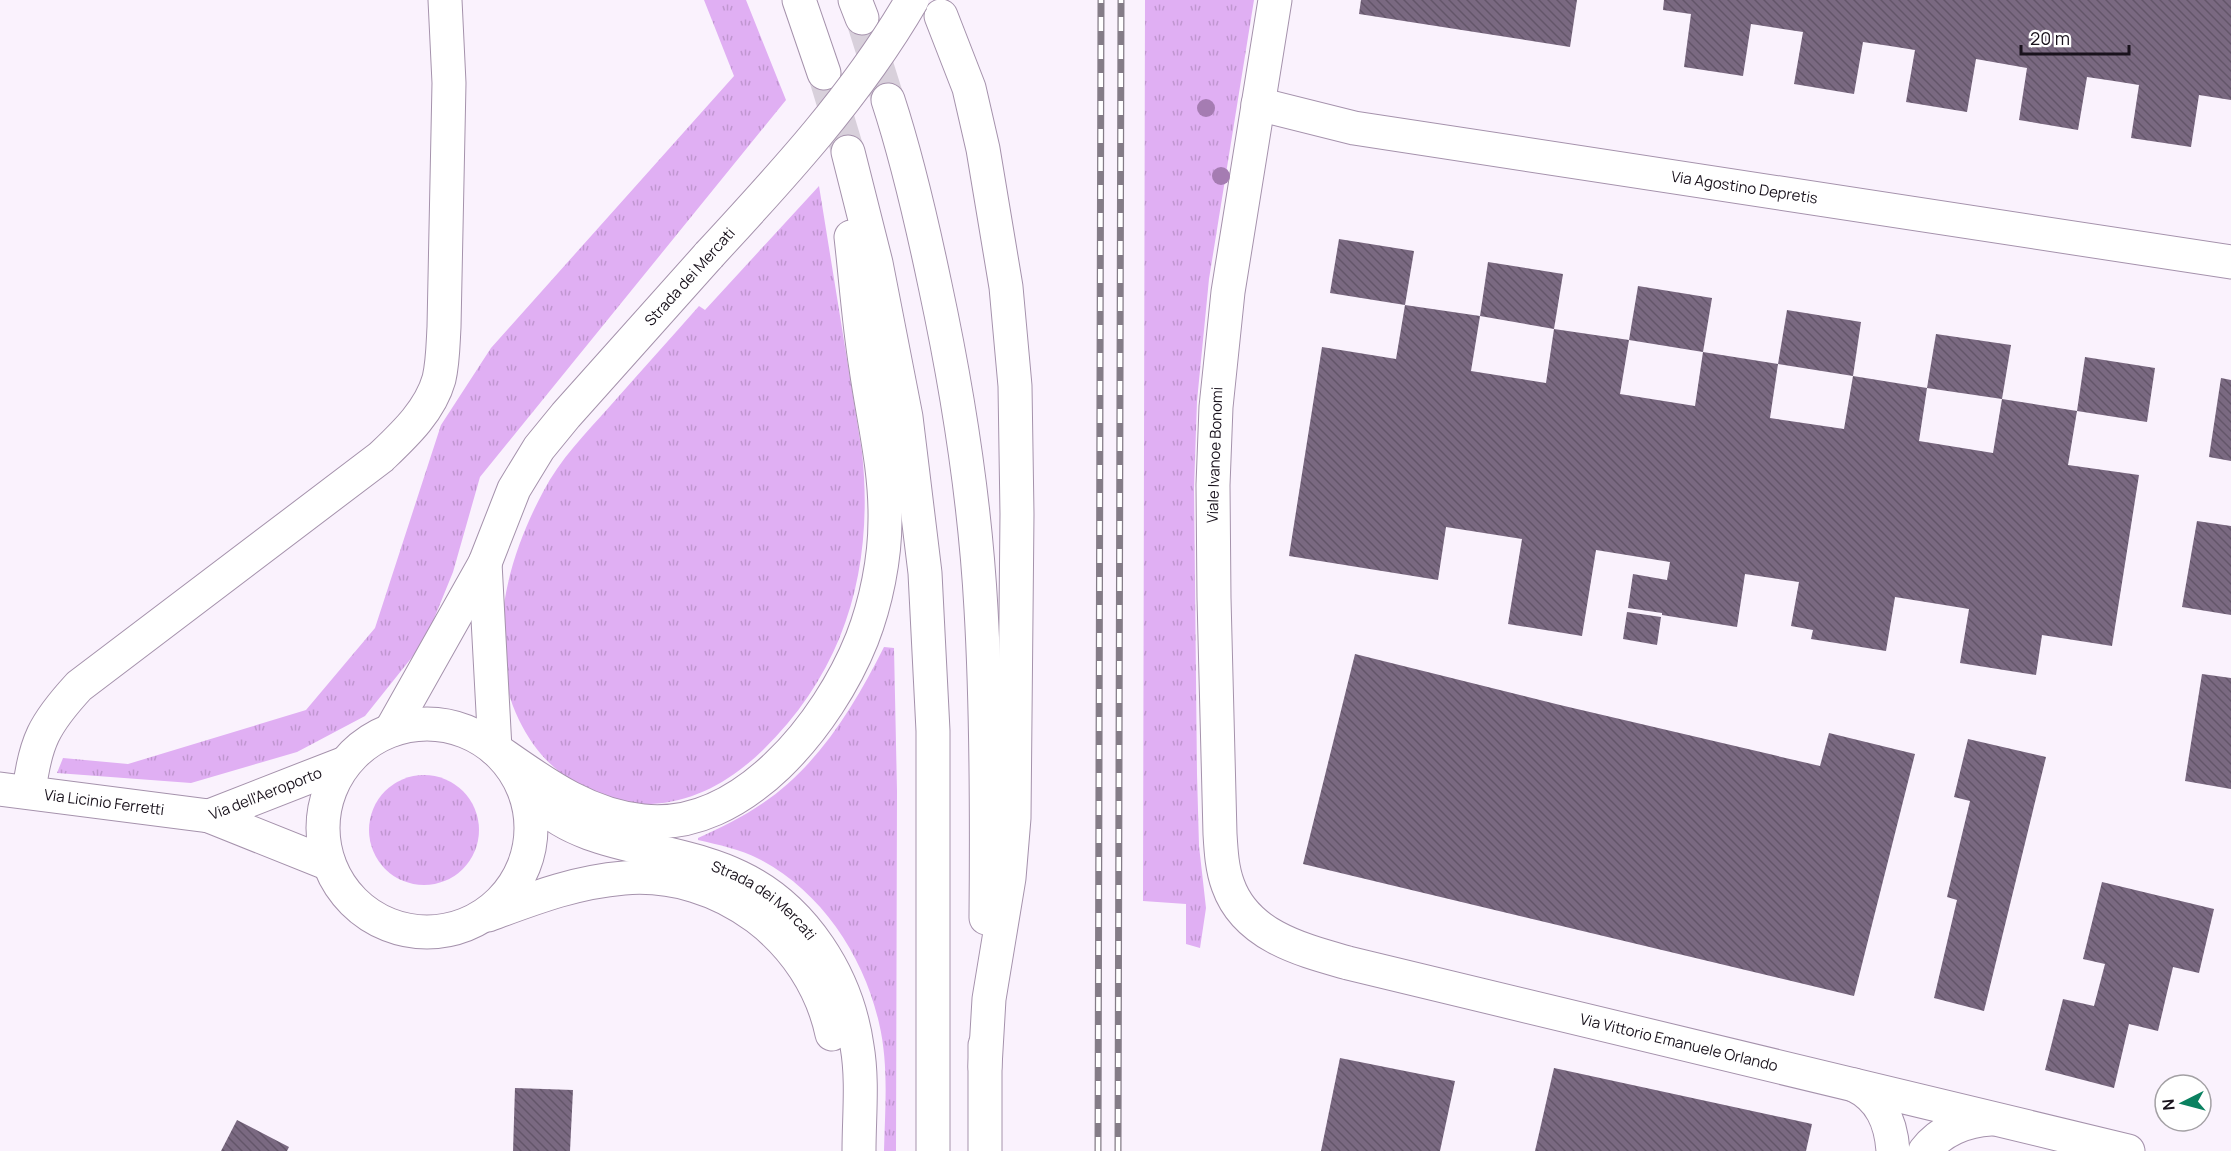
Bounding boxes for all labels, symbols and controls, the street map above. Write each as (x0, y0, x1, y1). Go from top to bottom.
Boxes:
scale bar (2021, 18, 2129, 56)
text: 20 m (2030, 26, 2070, 50)
street label: Via Agostino Depretis (1670, 166, 1819, 209)
street label: Strada dei Mercati (640, 223, 740, 330)
street label: Viale Ivanoe Bonomi (1202, 386, 1227, 524)
street label: Via dell'Aeroporto (206, 762, 325, 825)
street label: Via Licinio Ferretti (43, 784, 166, 820)
street label: Strada dei Mercati (709, 856, 821, 944)
street label: Via Vittorio Emanuele Orlando (1578, 1008, 1780, 1076)
north arrow (2153, 1073, 2213, 1133)
text: N (2157, 1098, 2180, 1111)

